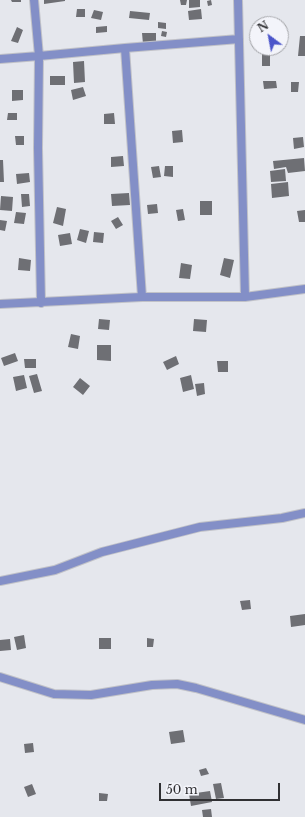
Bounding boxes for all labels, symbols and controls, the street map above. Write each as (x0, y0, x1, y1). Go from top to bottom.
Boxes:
north arrow (249, 16, 289, 56)
text: N (255, 18, 271, 35)
scale bar (161, 775, 282, 801)
text: 50 m (166, 782, 198, 797)

